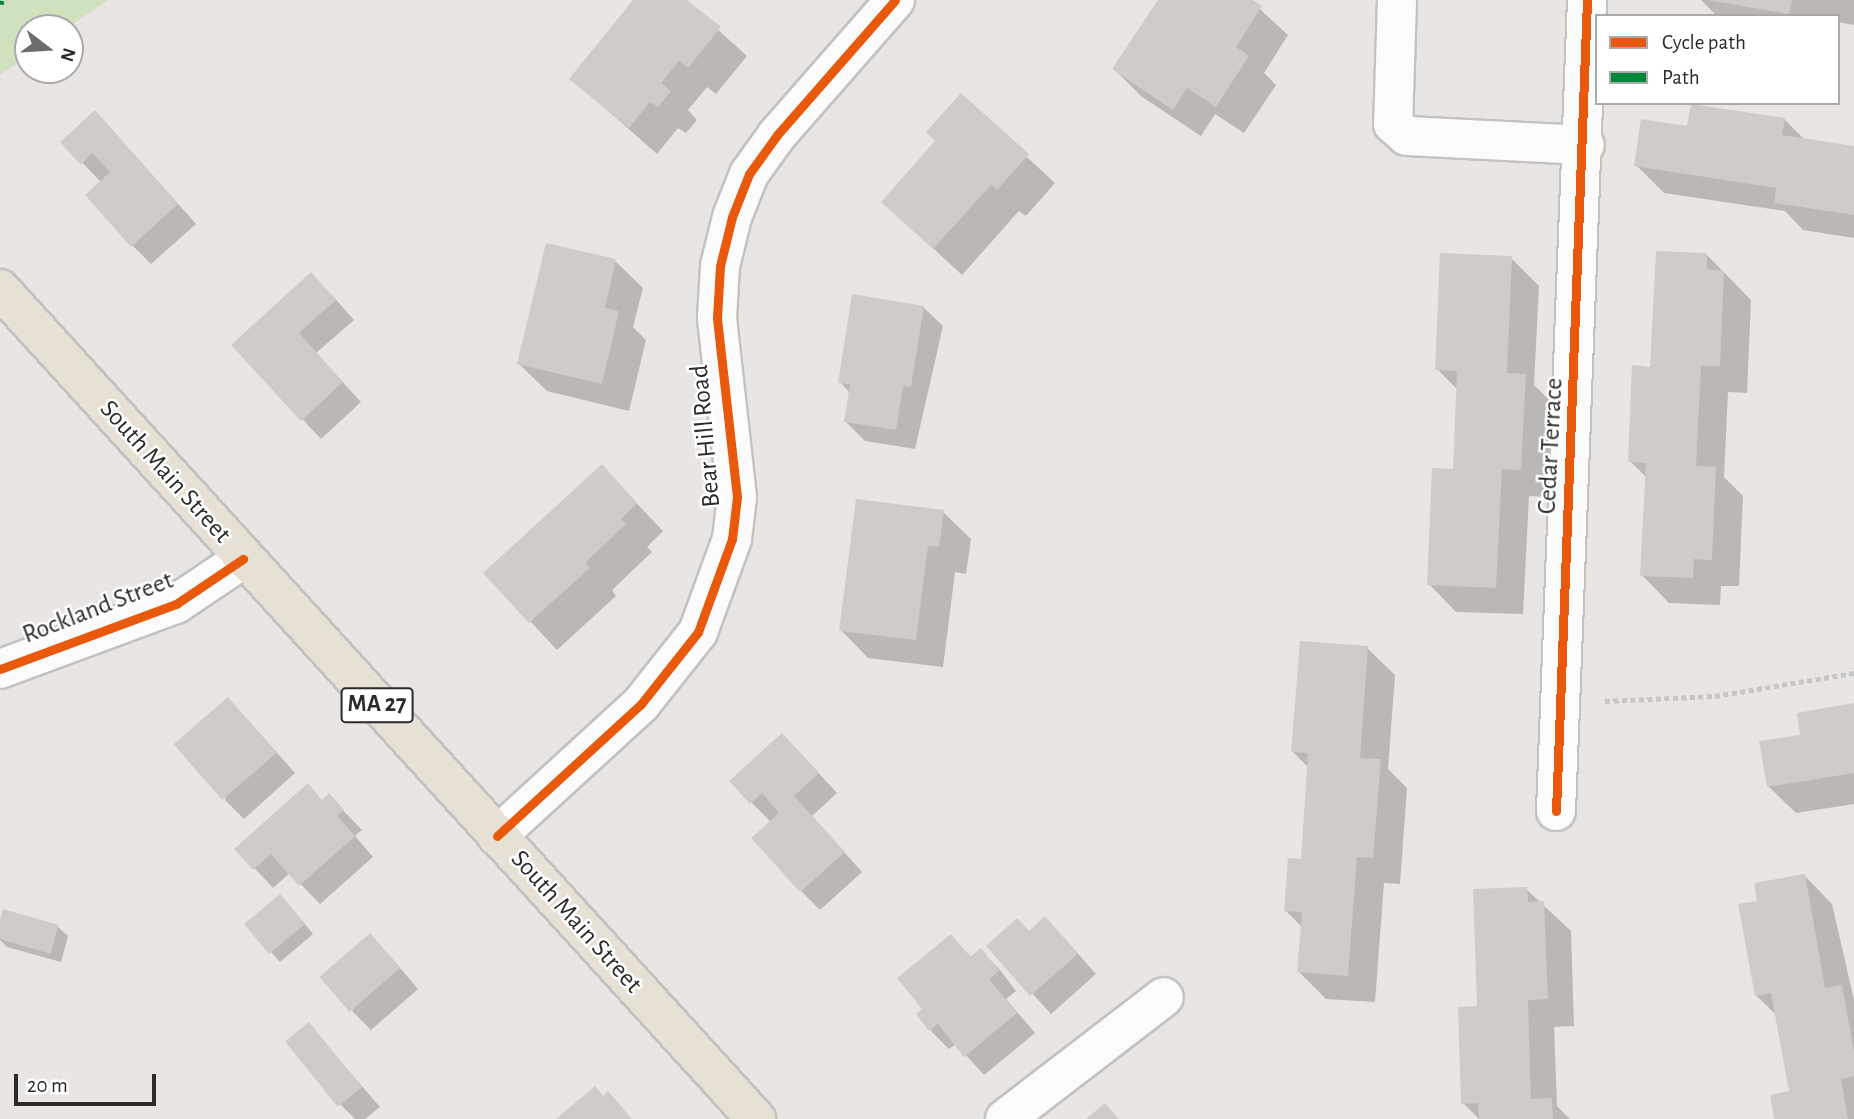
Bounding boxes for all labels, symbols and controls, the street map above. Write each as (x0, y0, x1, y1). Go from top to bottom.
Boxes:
north arrow (14, 14, 84, 84)
legend (1595, 14, 1840, 105)
text: Cycle path (1662, 32, 1746, 53)
text: N (57, 46, 79, 64)
text: Path (1662, 67, 1700, 88)
street label: Bear Hill Road (684, 363, 728, 509)
street label: Cedar Terrace (1532, 377, 1570, 515)
street label: South Main Street (93, 394, 237, 550)
street label: Rockland Street (18, 565, 178, 651)
road number: MA 27 (340, 684, 414, 726)
street label: South Main Street (504, 844, 648, 1000)
scale bar (18, 1060, 159, 1104)
text: 20 m (27, 1075, 68, 1096)

